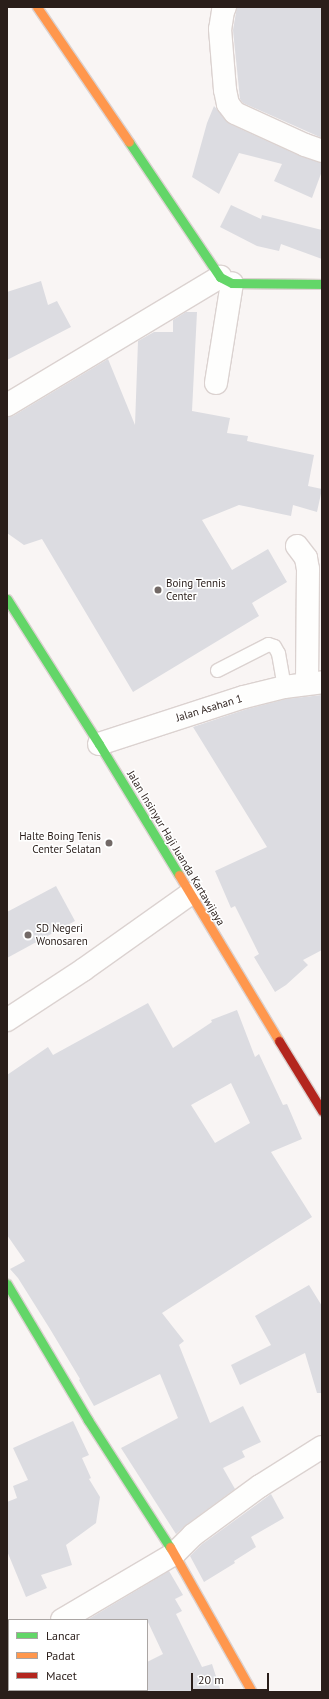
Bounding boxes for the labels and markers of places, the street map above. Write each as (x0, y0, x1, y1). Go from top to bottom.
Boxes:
place label: Boing Tennis Center (166, 577, 226, 603)
marker: Boing Tennis Center (153, 585, 163, 595)
place label: Halte Boing Tenis Center Selatan (19, 830, 101, 856)
marker: Halte Boing Tenis Center Selatan (104, 838, 114, 848)
place label: SD Negeri Wonosaren (36, 922, 88, 948)
marker: SD Negeri Wonosaren (23, 930, 33, 940)

